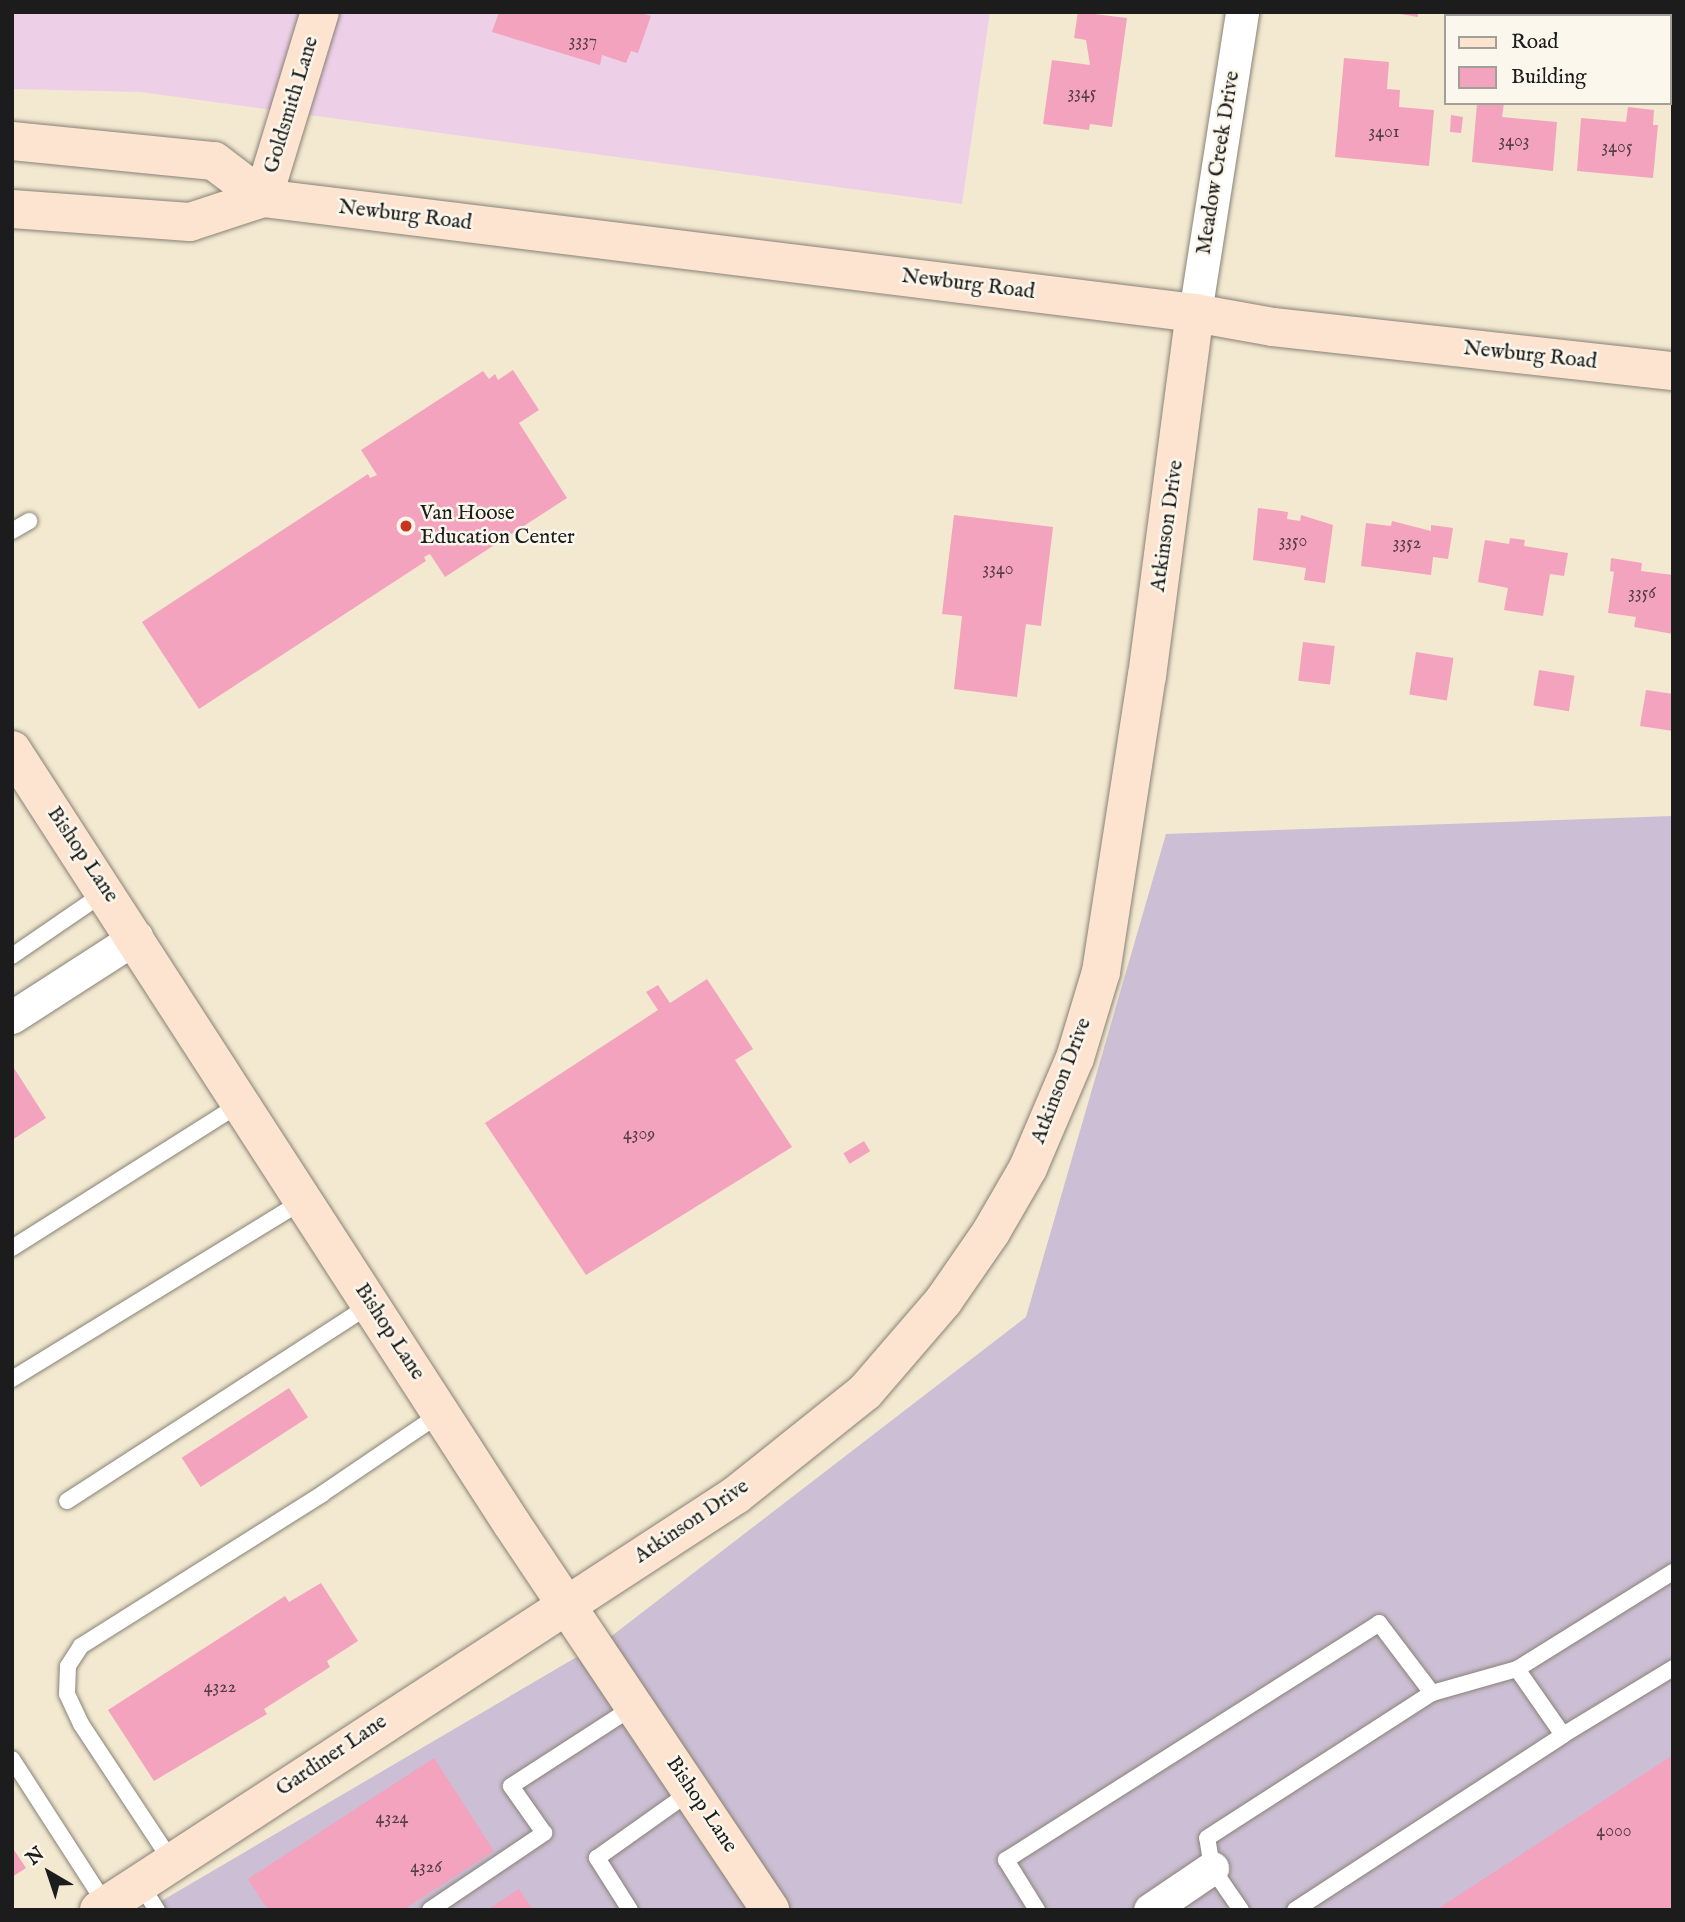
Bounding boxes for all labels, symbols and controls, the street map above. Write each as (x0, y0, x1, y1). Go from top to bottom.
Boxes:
legend (1444, 14, 1671, 105)
text: Road (1511, 29, 1558, 56)
house number: 3337 (569, 31, 597, 53)
street label: Goldsmith Lane (259, 34, 325, 176)
text: Building (1511, 64, 1586, 91)
street label: Meadow Creek Drive (1192, 69, 1246, 257)
house number: 3345 (1068, 83, 1096, 105)
house number: 3401 (1369, 122, 1399, 144)
house number: 3403 (1498, 131, 1530, 153)
house number: 3405 (1602, 137, 1632, 159)
street label: Newburg Road (337, 195, 473, 237)
street label: Newburg Road (900, 264, 1036, 306)
street label: Newburg Road (1462, 336, 1598, 376)
street label: Atkinson Drive (1146, 459, 1190, 593)
place label: Van Hoose Education Center (420, 501, 575, 551)
marker: Van Hoose Education Center (398, 518, 414, 534)
house number: 3350 (1279, 531, 1307, 553)
house number: 3352 (1393, 533, 1421, 555)
house number: 3340 (982, 559, 1014, 581)
house number: 3356 (1628, 583, 1656, 605)
street label: Bishop Lane (41, 802, 123, 908)
street label: Atkinson Drive (1026, 1015, 1098, 1147)
house number: 4309 (623, 1124, 655, 1146)
street label: Bishop Lane (348, 1279, 430, 1385)
street label: Atkinson Drive (630, 1474, 754, 1570)
house number: 4322 (204, 1677, 236, 1699)
street label: Gardiner Lane (272, 1710, 392, 1802)
street label: Bishop Lane (660, 1752, 742, 1858)
house number: 4324 (376, 1808, 408, 1830)
house number: 4000 (1596, 1821, 1632, 1843)
north arrow (14, 1838, 84, 1908)
text: N (22, 1842, 50, 1871)
house number: 4326 (410, 1857, 442, 1879)

